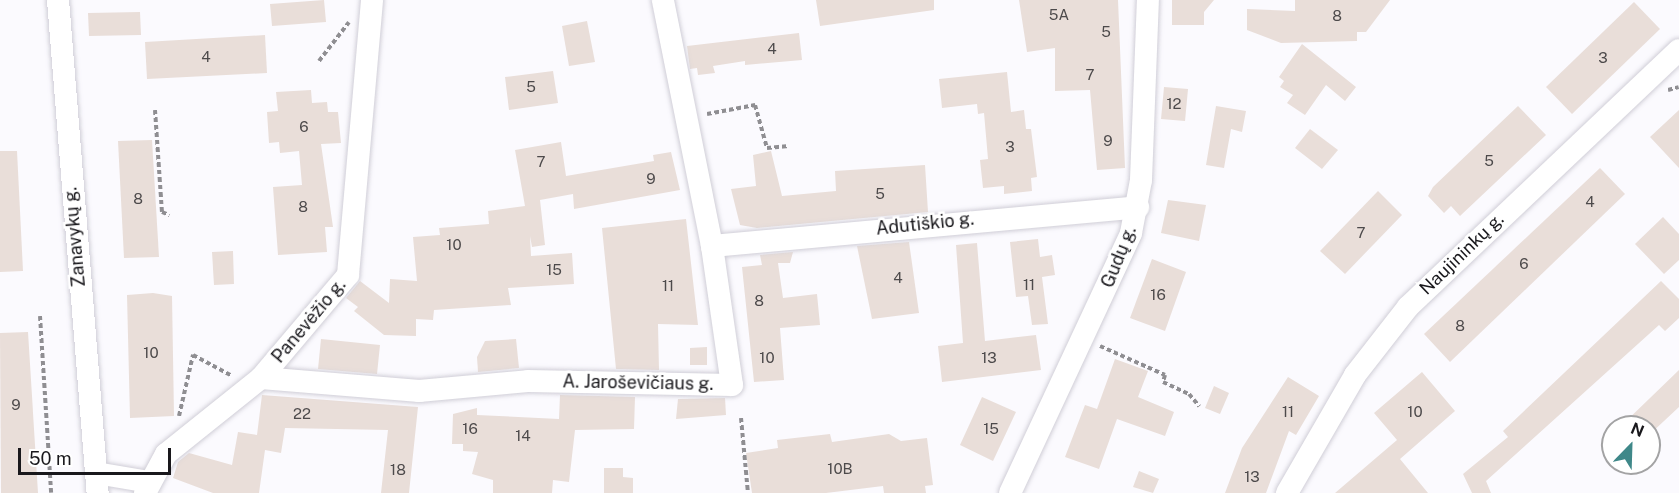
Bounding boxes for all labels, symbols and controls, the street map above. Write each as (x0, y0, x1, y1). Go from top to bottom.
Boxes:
house number: 5A (1049, 6, 1069, 24)
house number: 8 (1332, 7, 1342, 25)
house number: 5 (1101, 23, 1111, 41)
house number: 4 (767, 40, 777, 58)
house number: 4 (201, 48, 211, 66)
house number: 3 (1598, 49, 1608, 67)
house number: 7 (1085, 66, 1095, 84)
house number: 5 (526, 78, 536, 96)
house number: 12 (1166, 95, 1182, 113)
house number: 6 (299, 118, 309, 136)
house number: 9 (1103, 132, 1113, 150)
house number: 3 (1005, 138, 1015, 156)
house number: 5 (1484, 152, 1494, 170)
house number: 7 (536, 153, 546, 171)
house number: 9 (646, 170, 656, 188)
house number: 5 (875, 185, 885, 203)
street label: Zanavykų g. (60, 186, 90, 288)
house number: 8 (133, 190, 143, 208)
house number: 4 (1585, 193, 1595, 211)
house number: 8 (298, 198, 308, 216)
street label: Adutiškio g. (875, 208, 975, 240)
street label: Naujininkų g. (1415, 208, 1509, 300)
street label: Gudų g. (1097, 223, 1141, 291)
house number: 7 (1356, 224, 1366, 242)
house number: 10 (446, 236, 462, 254)
house number: 6 (1519, 255, 1529, 273)
house number: 15 (546, 261, 562, 279)
house number: 4 (893, 269, 903, 287)
street label: Panevėžio g. (267, 274, 351, 368)
house number: 11 (1023, 276, 1035, 294)
house number: 11 (662, 277, 674, 295)
house number: 16 (1150, 286, 1166, 304)
house number: 8 (754, 292, 764, 310)
house number: 8 (1455, 317, 1465, 335)
house number: 10 (143, 344, 159, 362)
house number: 10 (759, 349, 775, 367)
house number: 13 (981, 349, 997, 367)
street label: A. Jaroševičiaus g. (562, 371, 714, 395)
house number: 9 (11, 396, 21, 414)
house number: 11 (1282, 403, 1294, 421)
house number: 10 (1407, 403, 1423, 421)
house number: 22 (293, 405, 311, 423)
north arrow (1601, 415, 1661, 475)
text: N (1628, 419, 1647, 441)
house number: 16 (462, 420, 478, 438)
house number: 15 (983, 420, 999, 438)
house number: 14 (515, 427, 531, 445)
scale bar (21, 436, 174, 474)
text: 50 m (29, 448, 72, 469)
house number: 10B (827, 460, 853, 478)
house number: 18 (390, 461, 406, 479)
house number: 13 (1244, 468, 1260, 486)

